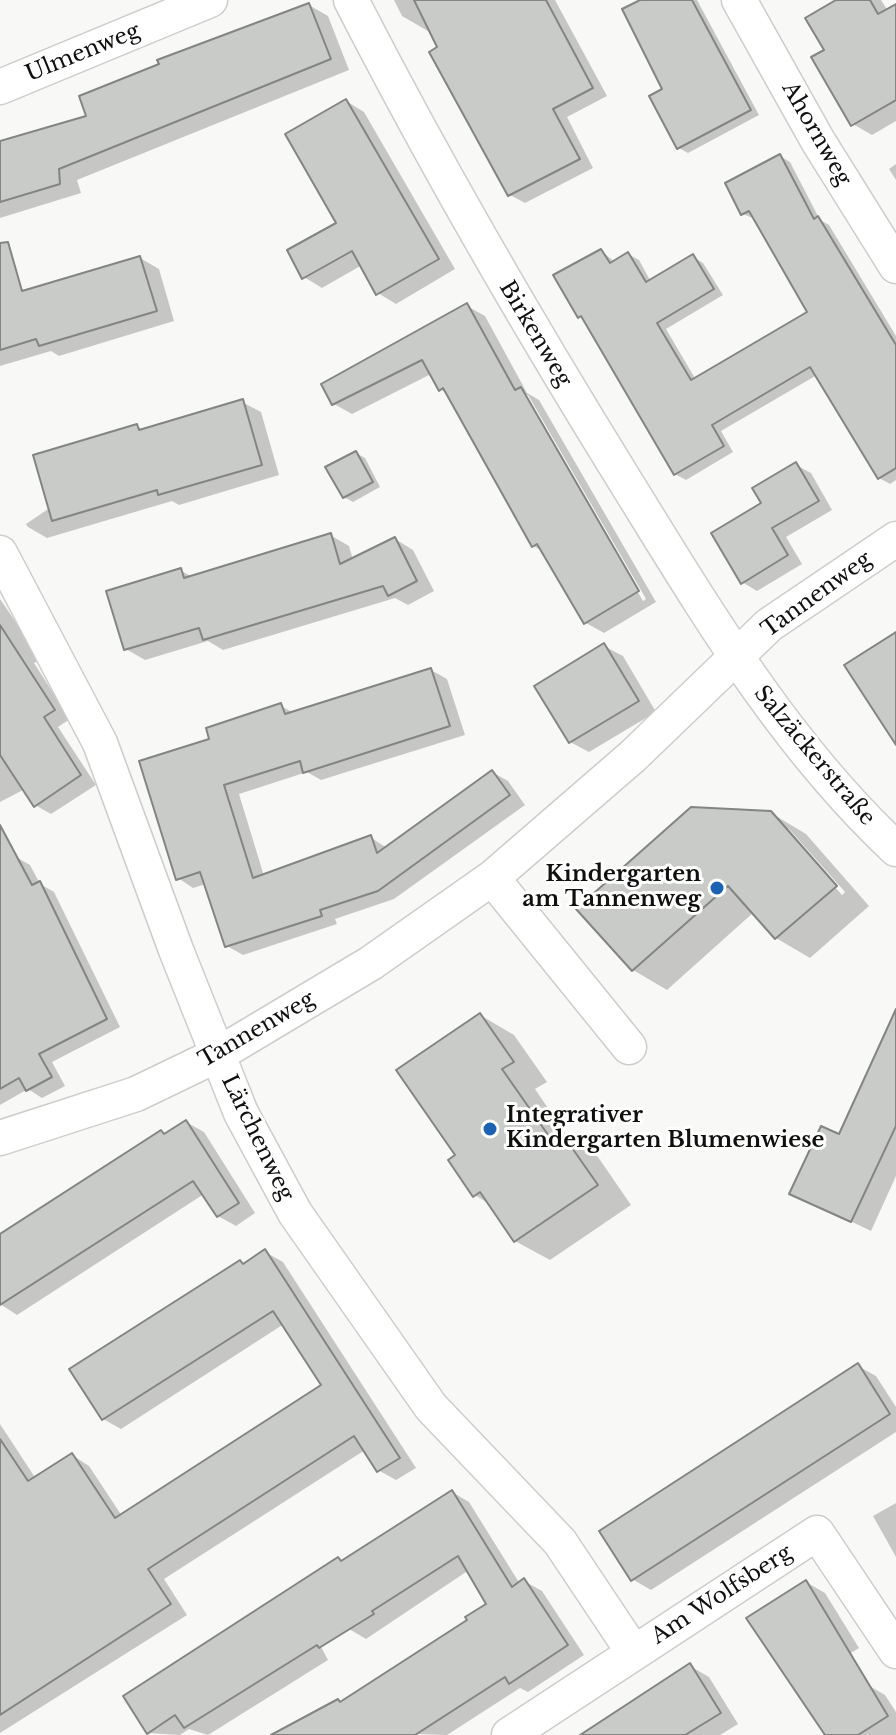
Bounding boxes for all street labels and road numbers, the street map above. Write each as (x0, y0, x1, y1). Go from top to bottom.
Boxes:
street label: Ulmenweg (22, 18, 144, 88)
street label: Ahornweg (776, 77, 856, 191)
street label: Birkenweg (493, 276, 577, 392)
street label: Tannenweg (757, 546, 877, 644)
street label: Salzäckerstraße (748, 681, 880, 831)
street label: Tannenweg (194, 986, 320, 1074)
street label: Lärchenweg (215, 1071, 299, 1205)
street label: Am Wolfsberg (647, 1540, 797, 1650)

